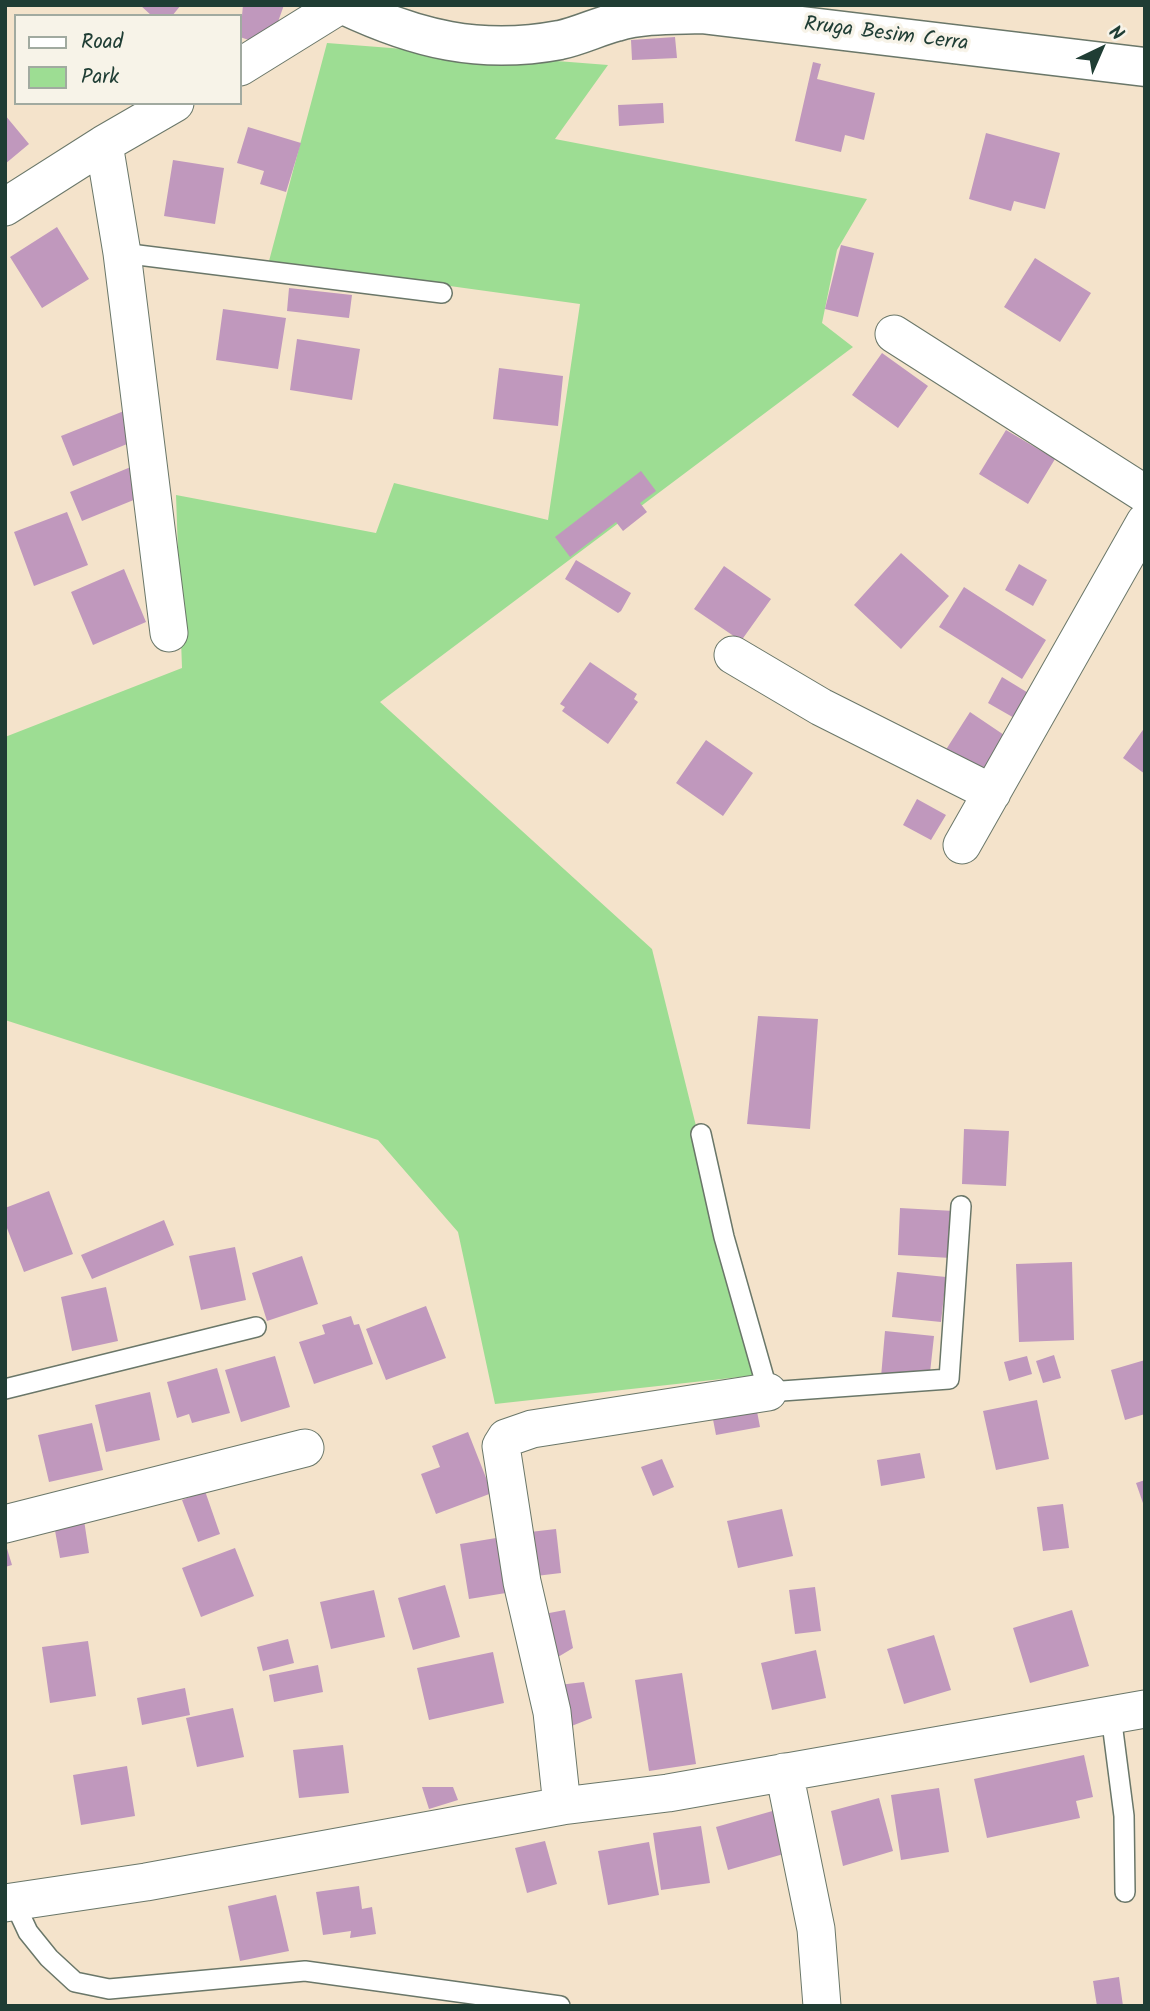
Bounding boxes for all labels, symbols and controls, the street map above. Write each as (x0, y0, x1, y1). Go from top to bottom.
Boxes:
street label: Rruga Besim Cerra (802, 13, 970, 59)
legend (14, 14, 242, 105)
north arrow (1066, 14, 1136, 84)
text: N (1101, 19, 1130, 49)
text: Road (81, 26, 123, 59)
text: Park (81, 61, 119, 94)

